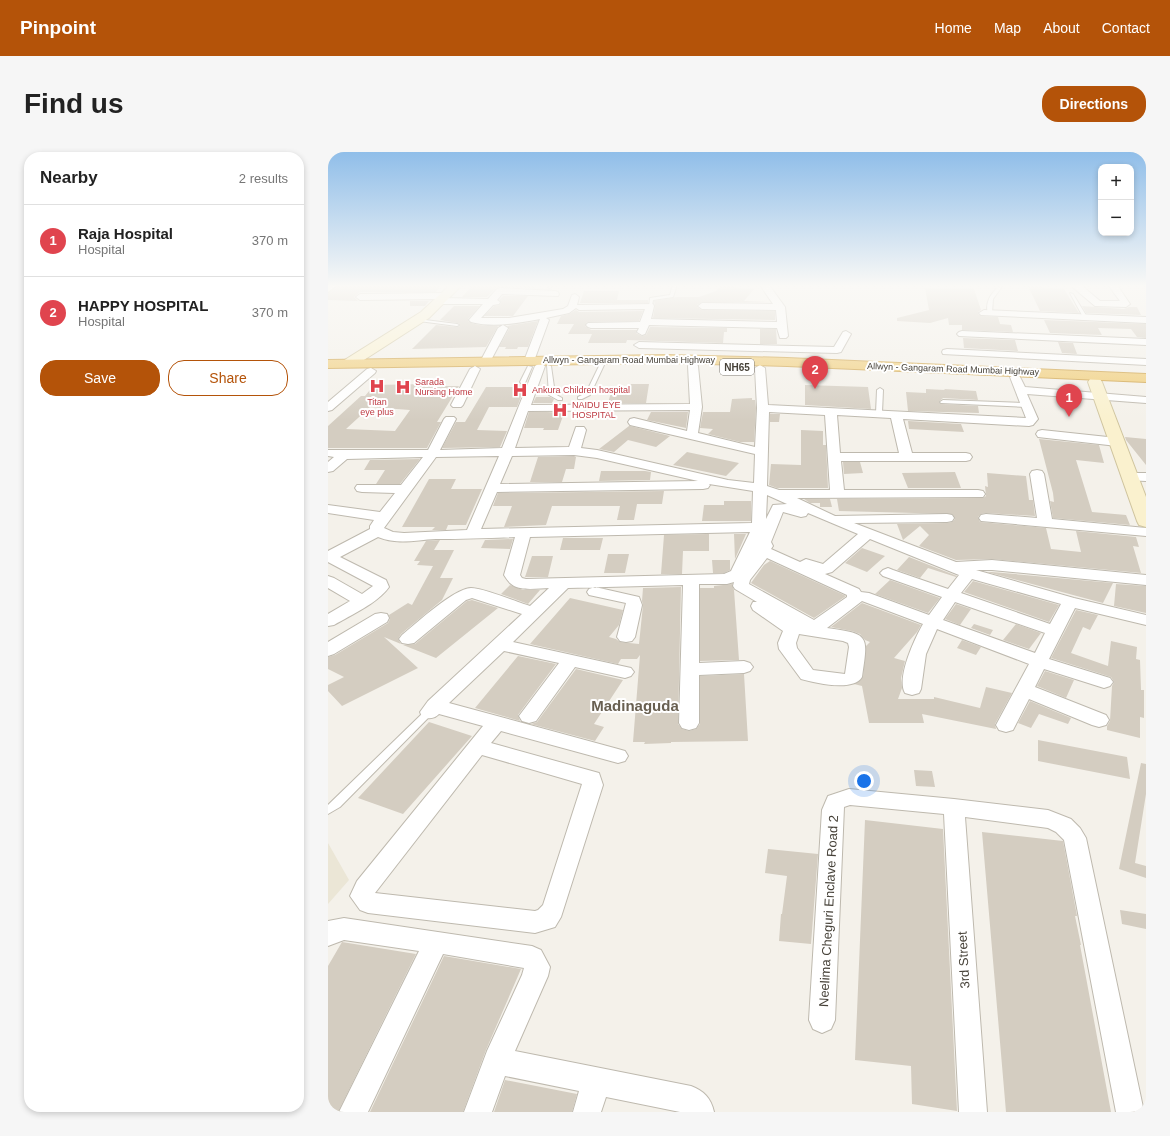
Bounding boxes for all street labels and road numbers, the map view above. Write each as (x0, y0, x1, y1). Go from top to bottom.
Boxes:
street label: Allwyn - Gangaram Road Mumbai Highway (543, 355, 716, 365)
road number: NH65 (720, 359, 754, 375)
street label: Allwyn - Gangaram Road Mumbai Highway (867, 361, 1040, 377)
street label: Neelima Cheguri Enclave Road 2 (816, 815, 841, 1007)
street label: 3rd Street (954, 931, 972, 989)

